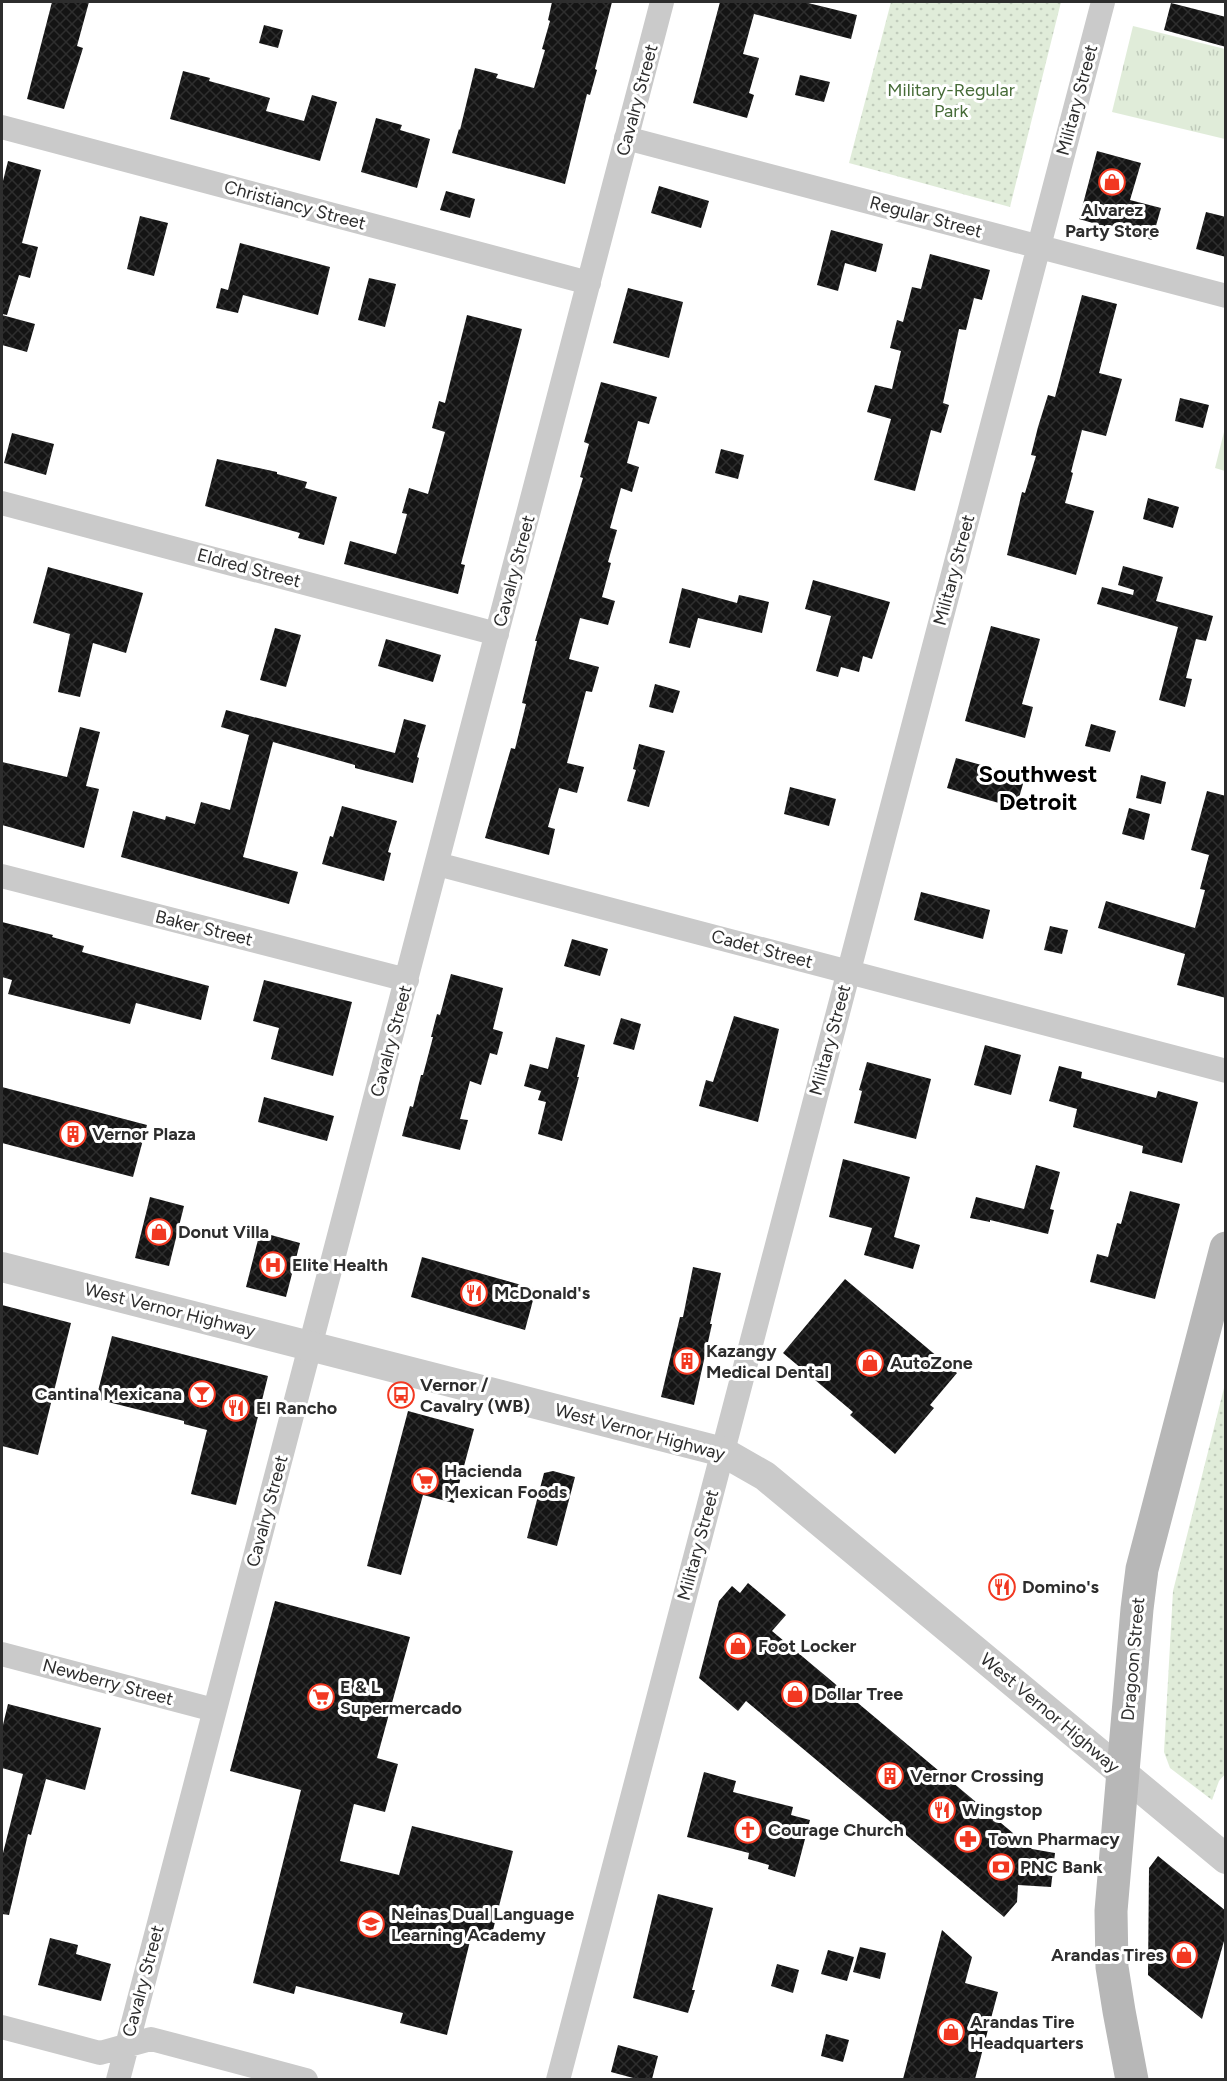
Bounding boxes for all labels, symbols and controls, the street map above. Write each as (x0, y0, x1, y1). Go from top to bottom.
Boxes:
street label: Cavalry Street (612, 42, 663, 158)
street label: Military Street (1052, 42, 1102, 158)
park label: Military-Regular Park (887, 79, 1015, 122)
shop icon: Alvarez Party Store (1097, 167, 1127, 197)
street label: Christiancy Street (222, 176, 368, 235)
street label: Regular Street (867, 191, 985, 243)
place label: Alvarez Party Store (1065, 199, 1159, 242)
street label: Military Street (929, 512, 979, 628)
street label: Cavalry Street (489, 513, 540, 629)
street label: Eldred Street (195, 544, 303, 592)
district label: Southwest Detroit (979, 759, 1097, 816)
street label: Baker Street (153, 905, 255, 951)
street label: Cadet Street (709, 925, 815, 973)
street label: Military Street (805, 982, 855, 1098)
street label: Cavalry Street (366, 983, 417, 1099)
building icon: Vernor Plaza (58, 1119, 88, 1149)
place label: Vernor Plaza (92, 1123, 196, 1145)
shop icon: Donut Villa (144, 1217, 174, 1247)
place label: Donut Villa (178, 1221, 269, 1243)
hospital icon: Elite Health (258, 1250, 288, 1280)
place label: Elite Health (292, 1254, 388, 1276)
street label: West Vernor Highway (82, 1278, 258, 1342)
restaurant icon: McDonald's (459, 1278, 489, 1308)
place label: McDonald's (494, 1282, 591, 1304)
place label: Kazangy Medical Dental (706, 1340, 829, 1383)
building icon: Kazangy Medical Dental (672, 1346, 702, 1376)
shop icon: AutoZone (855, 1348, 885, 1378)
place label: AutoZone (890, 1352, 973, 1374)
place label: Vernor / Cavalry (WB) (420, 1374, 530, 1417)
bar icon: Cantina Mexicana (187, 1379, 217, 1409)
bus stop icon: Vernor / Cavalry (WB) (386, 1380, 416, 1410)
place label: Cantina Mexicana (34, 1383, 182, 1405)
restaurant icon: El Rancho (221, 1393, 251, 1423)
place label: El Rancho (256, 1397, 337, 1419)
street label: West Vernor Highway (552, 1399, 728, 1465)
street label: Cavalry Street (242, 1453, 293, 1569)
place label: Hacienda Mexican Foods (444, 1460, 568, 1503)
supermarket icon: Hacienda Mexican Foods (410, 1466, 440, 1496)
street label: Military Street (673, 1487, 723, 1603)
restaurant icon: Domino's (987, 1572, 1017, 1602)
place label: Domino's (1022, 1576, 1100, 1598)
street label: Dragoon Street (1117, 1596, 1149, 1722)
shop icon: Foot Locker (723, 1631, 753, 1661)
place label: Foot Locker (758, 1635, 856, 1657)
street label: West Vernor Highway (976, 1648, 1125, 1778)
street label: Newberry Street (40, 1654, 176, 1710)
place label: E & L Supermercado (340, 1676, 462, 1719)
shop icon: Dollar Tree (780, 1679, 810, 1709)
supermarket icon: E & L Supermercado (306, 1682, 336, 1712)
place label: Dollar Tree (814, 1683, 903, 1705)
building icon: Vernor Crossing (875, 1761, 905, 1791)
place label: Vernor Crossing (910, 1765, 1044, 1787)
restaurant icon: Wingstop (927, 1795, 957, 1825)
place label: Wingstop (962, 1799, 1042, 1821)
church icon: Courage Church (733, 1815, 763, 1845)
place label: Courage Church (768, 1819, 904, 1841)
pharmacy icon: Town Pharmacy (953, 1824, 983, 1854)
place label: Town Pharmacy (988, 1828, 1120, 1850)
bank icon: PNC Bank (986, 1852, 1016, 1882)
place label: PNC Bank (1020, 1856, 1103, 1878)
place label: Neinas Dual Language Learning Academy (391, 1903, 574, 1946)
school or university icon: Neinas Dual Language Learning Academy (356, 1909, 386, 1939)
street label: Cavalry Street (118, 1923, 169, 2039)
shop icon: Arandas Tires (1169, 1940, 1199, 1970)
place label: Arandas Tires (1051, 1944, 1165, 1966)
place label: Arandas Tire Headquarters (970, 2011, 1084, 2054)
shop icon: Arandas Tire Headquarters (936, 2017, 966, 2047)

